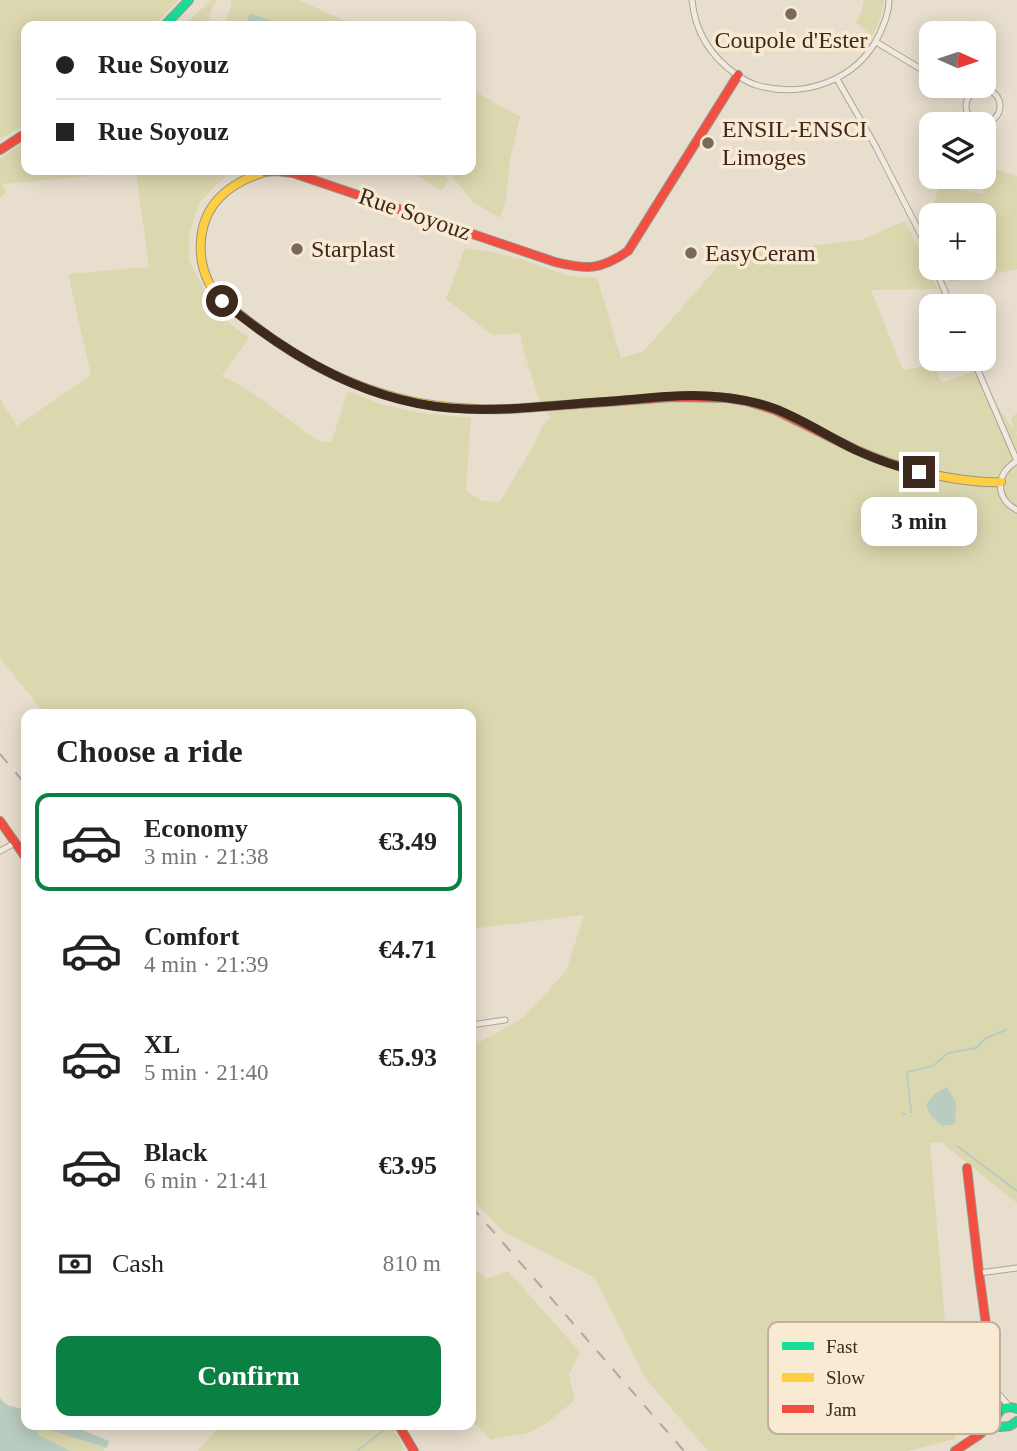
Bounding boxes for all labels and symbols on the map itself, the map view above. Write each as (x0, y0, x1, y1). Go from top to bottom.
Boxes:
marker: Coupole d'Ester (783, 6, 799, 22)
north arrow (919, 21, 996, 98)
place label: Coupole d'Ester (715, 27, 867, 53)
place label: ENSIL-ENSCI Limoges (722, 116, 867, 170)
marker: ENSIL-ENSCI Limoges (700, 135, 716, 151)
street label: Rue Soyouz (356, 183, 474, 245)
place label: Starplast (311, 236, 395, 262)
place label: EasyCeram (705, 240, 816, 266)
marker: Starplast (289, 241, 305, 257)
marker: EasyCeram (683, 245, 699, 261)
route start (206, 285, 238, 317)
route end (903, 456, 935, 488)
callout: 3 min (861, 496, 977, 546)
legend (768, 1322, 1000, 1434)
text: Fast (826, 1336, 858, 1357)
text: Slow (826, 1367, 865, 1388)
text: Jam (826, 1399, 857, 1420)

